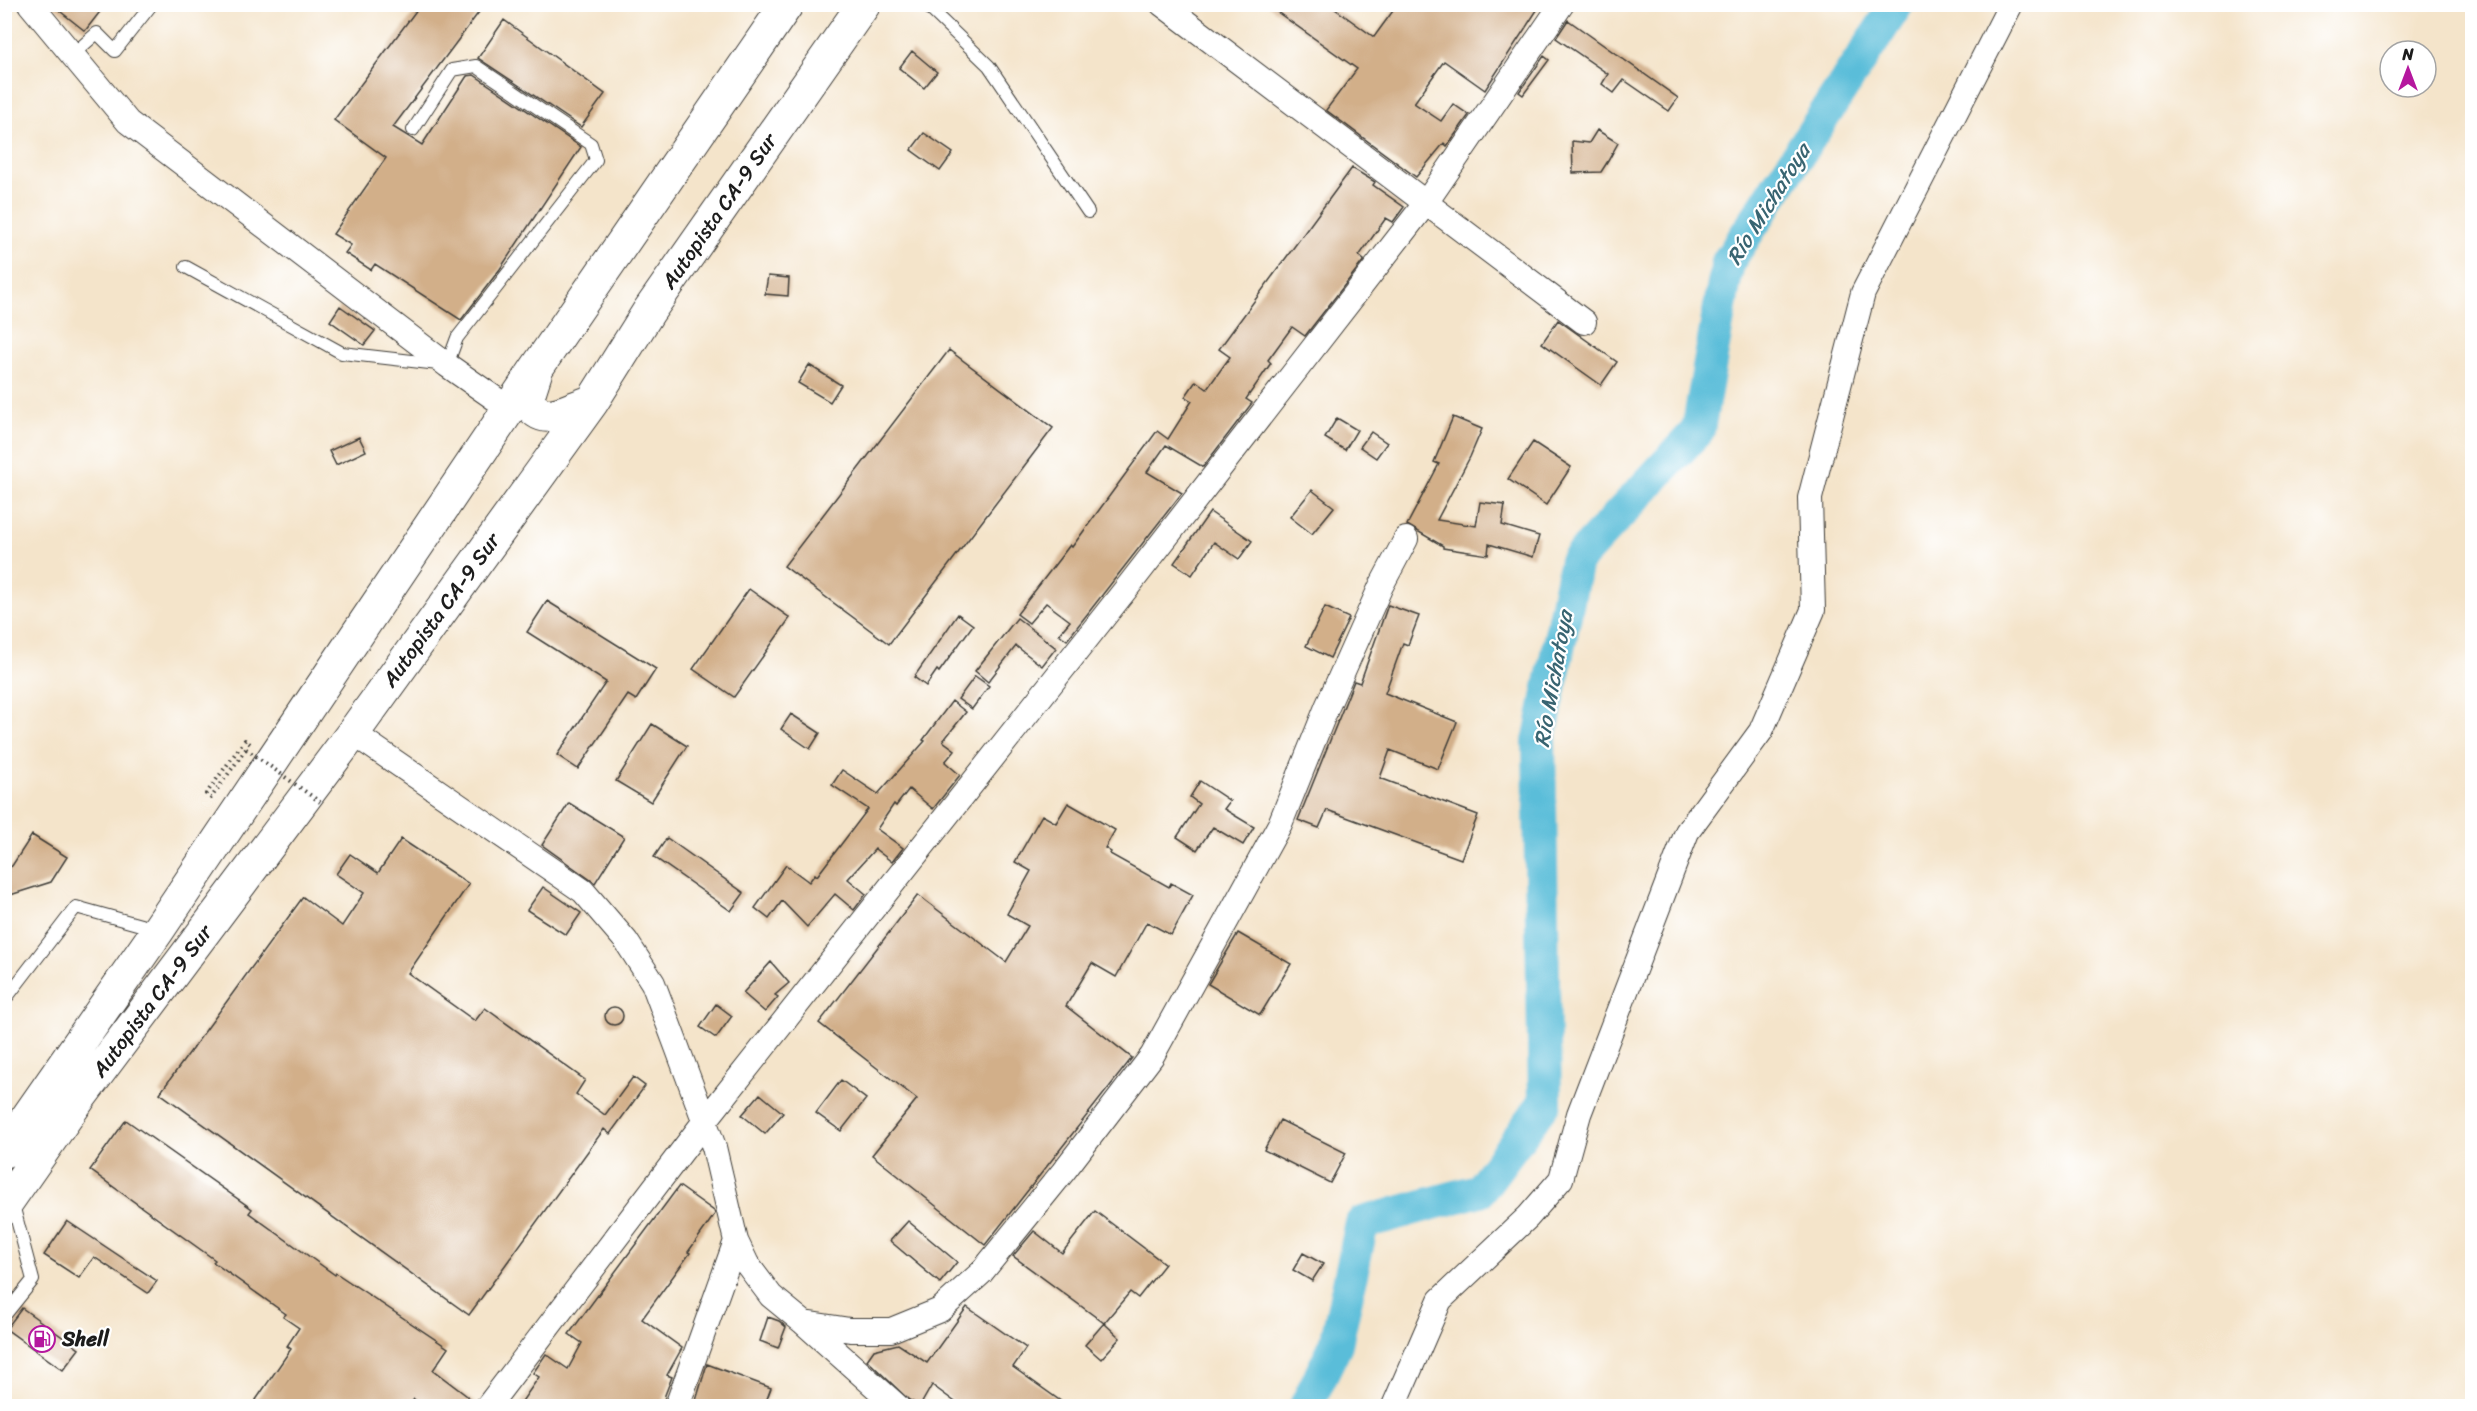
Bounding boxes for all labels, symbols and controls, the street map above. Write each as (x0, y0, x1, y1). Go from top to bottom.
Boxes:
north arrow (2378, 39, 2438, 99)
text: N (2401, 40, 2414, 69)
street label: Autopista CA-9 Sur (650, 124, 788, 298)
water label: Río Michatoya (1715, 133, 1822, 273)
street label: Autopista CA-9 Sur (371, 523, 511, 696)
water label: Río Michatoya (1522, 605, 1585, 750)
street label: Autopista CA-9 Sur (81, 915, 223, 1087)
place label: Shell (61, 1320, 110, 1358)
fuel station icon: Shell (27, 1324, 57, 1354)

